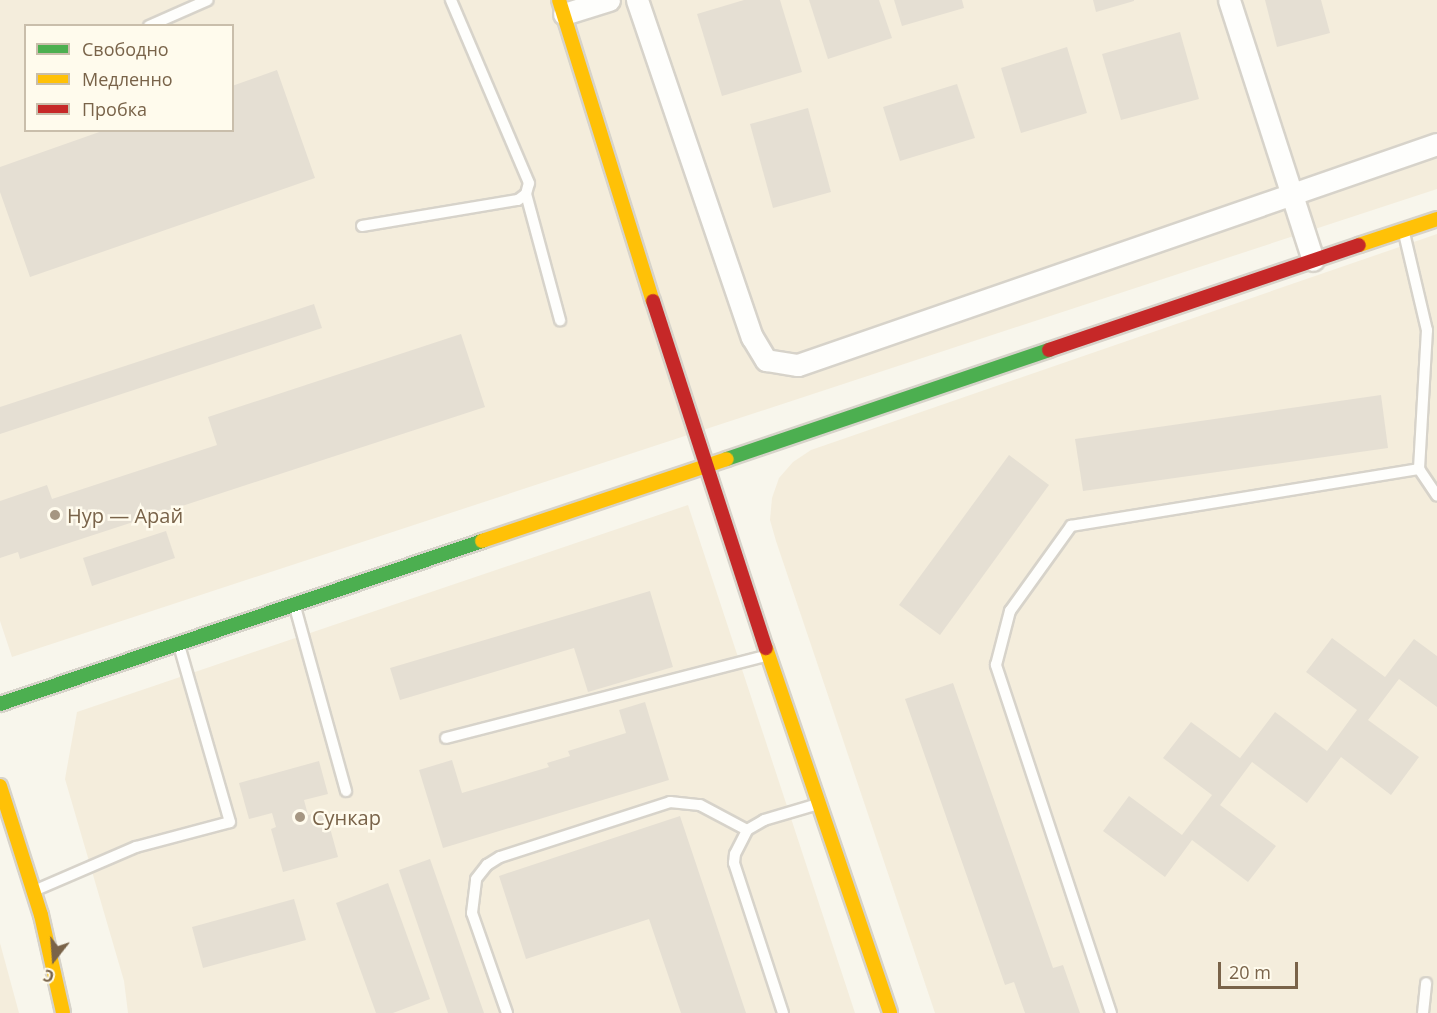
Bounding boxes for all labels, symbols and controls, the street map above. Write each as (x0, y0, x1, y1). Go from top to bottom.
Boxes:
legend (24, 24, 234, 132)
text: Свободно (82, 37, 169, 61)
text: Медленно (82, 67, 173, 91)
text: Пробка (82, 97, 147, 121)
place label: Нур — Арай (67, 503, 183, 527)
marker: Нур — Арай (48, 508, 62, 522)
place label: Сункар (312, 805, 381, 829)
marker: Сункар (293, 810, 307, 824)
north arrow (24, 929, 84, 989)
scale bar (1221, 950, 1300, 988)
text: 20 m (1229, 960, 1271, 984)
text: С (41, 964, 57, 988)

